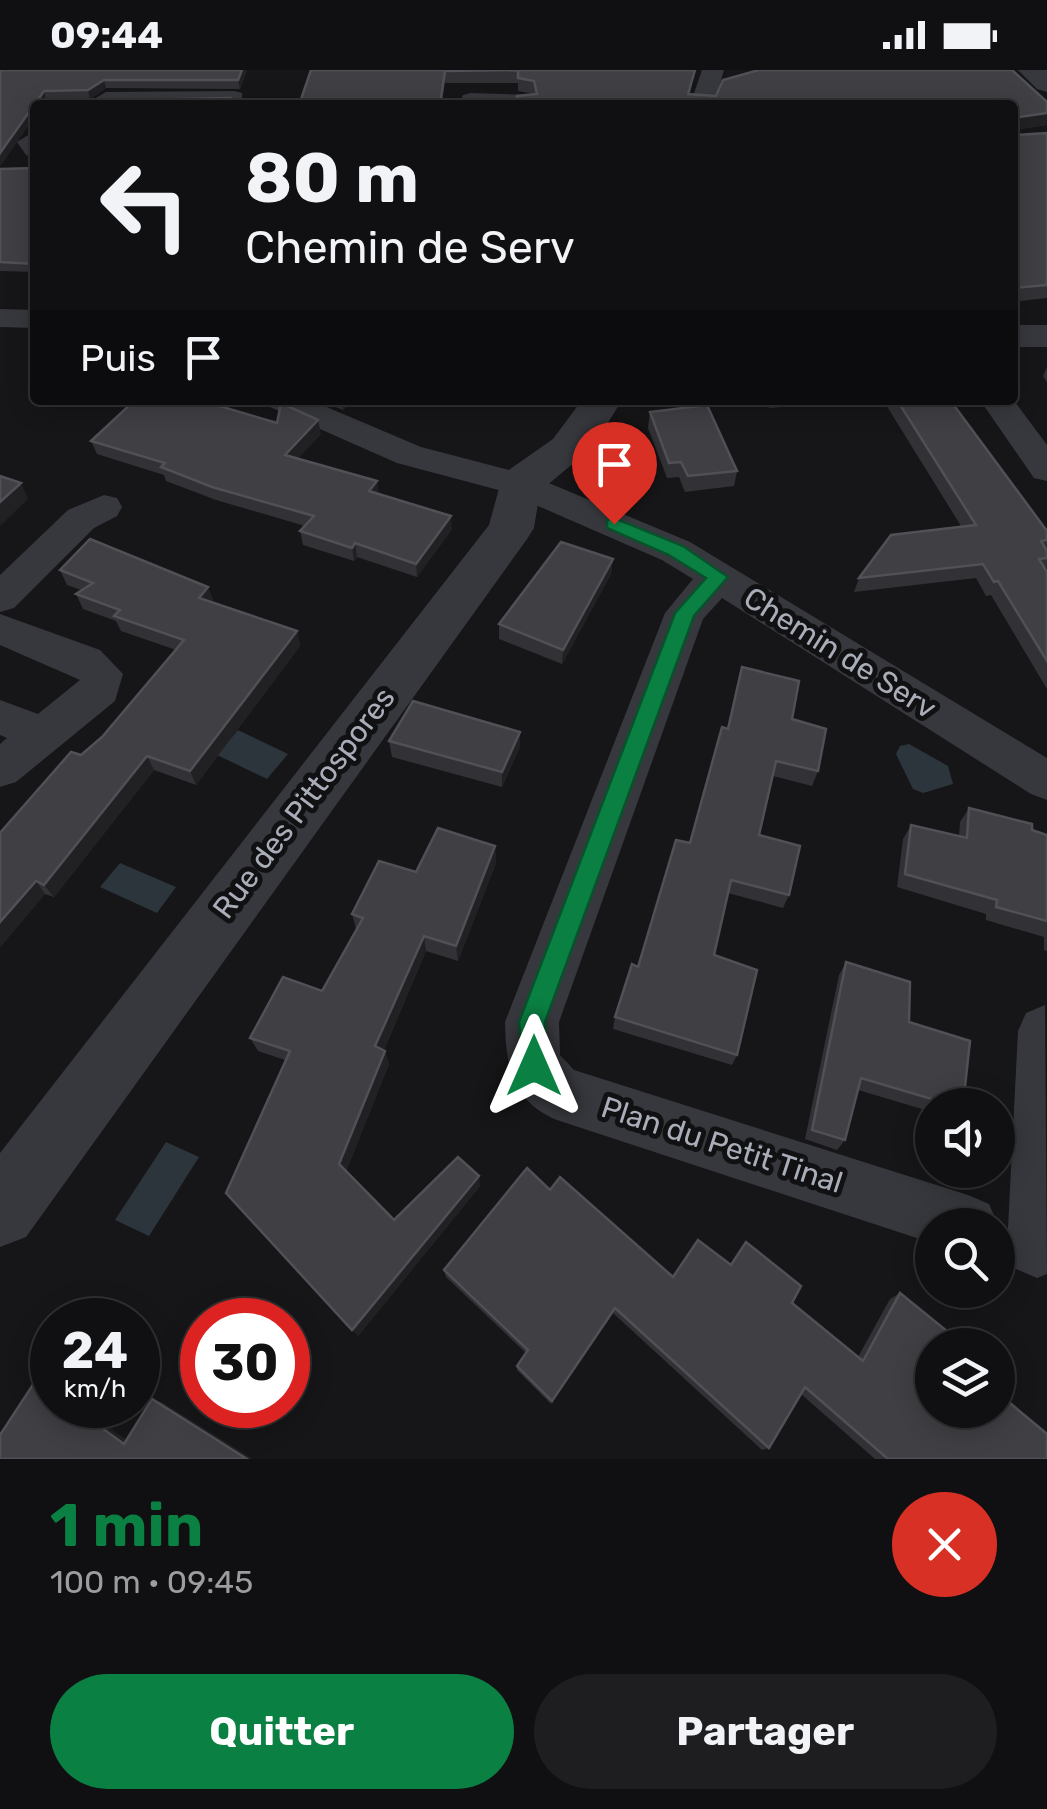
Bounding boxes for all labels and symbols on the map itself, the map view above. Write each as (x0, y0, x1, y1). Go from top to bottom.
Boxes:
pin (572, 422, 657, 525)
street label: Chemin de Serv (737, 579, 943, 727)
street label: Rue des Pittospores (205, 680, 403, 926)
position arrow (482, 1014, 586, 1118)
street label: Plan du Petit Tinal (597, 1089, 847, 1201)
speed limit sign: 30 (180, 1298, 310, 1428)

